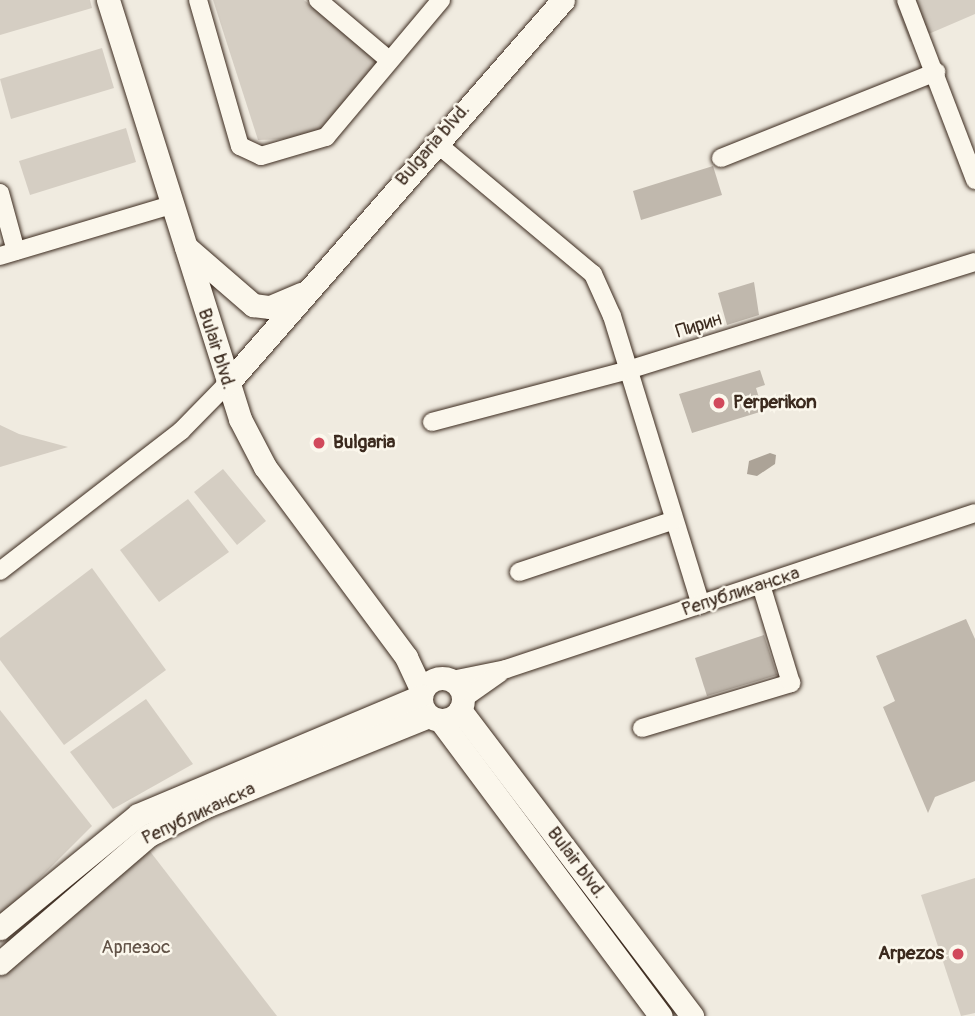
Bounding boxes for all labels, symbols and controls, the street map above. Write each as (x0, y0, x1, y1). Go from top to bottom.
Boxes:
street label: Bulgaria blvd. (391, 99, 475, 191)
street label: Bulair blvd. (192, 306, 240, 392)
street label: Пирин (673, 308, 725, 344)
place label: Perperikon (733, 392, 817, 414)
marker: Perperikon (711, 395, 727, 411)
place label: Bulgaria (333, 432, 395, 454)
marker: Bulgaria (311, 435, 327, 451)
street label: Републиканска (679, 562, 803, 622)
street label: Републиканска (139, 778, 259, 850)
street label: Bulair blvd. (542, 823, 610, 903)
park label: Арпезос (101, 937, 171, 959)
place label: Arpezos (878, 943, 944, 965)
marker: Arpezos (950, 946, 966, 962)

